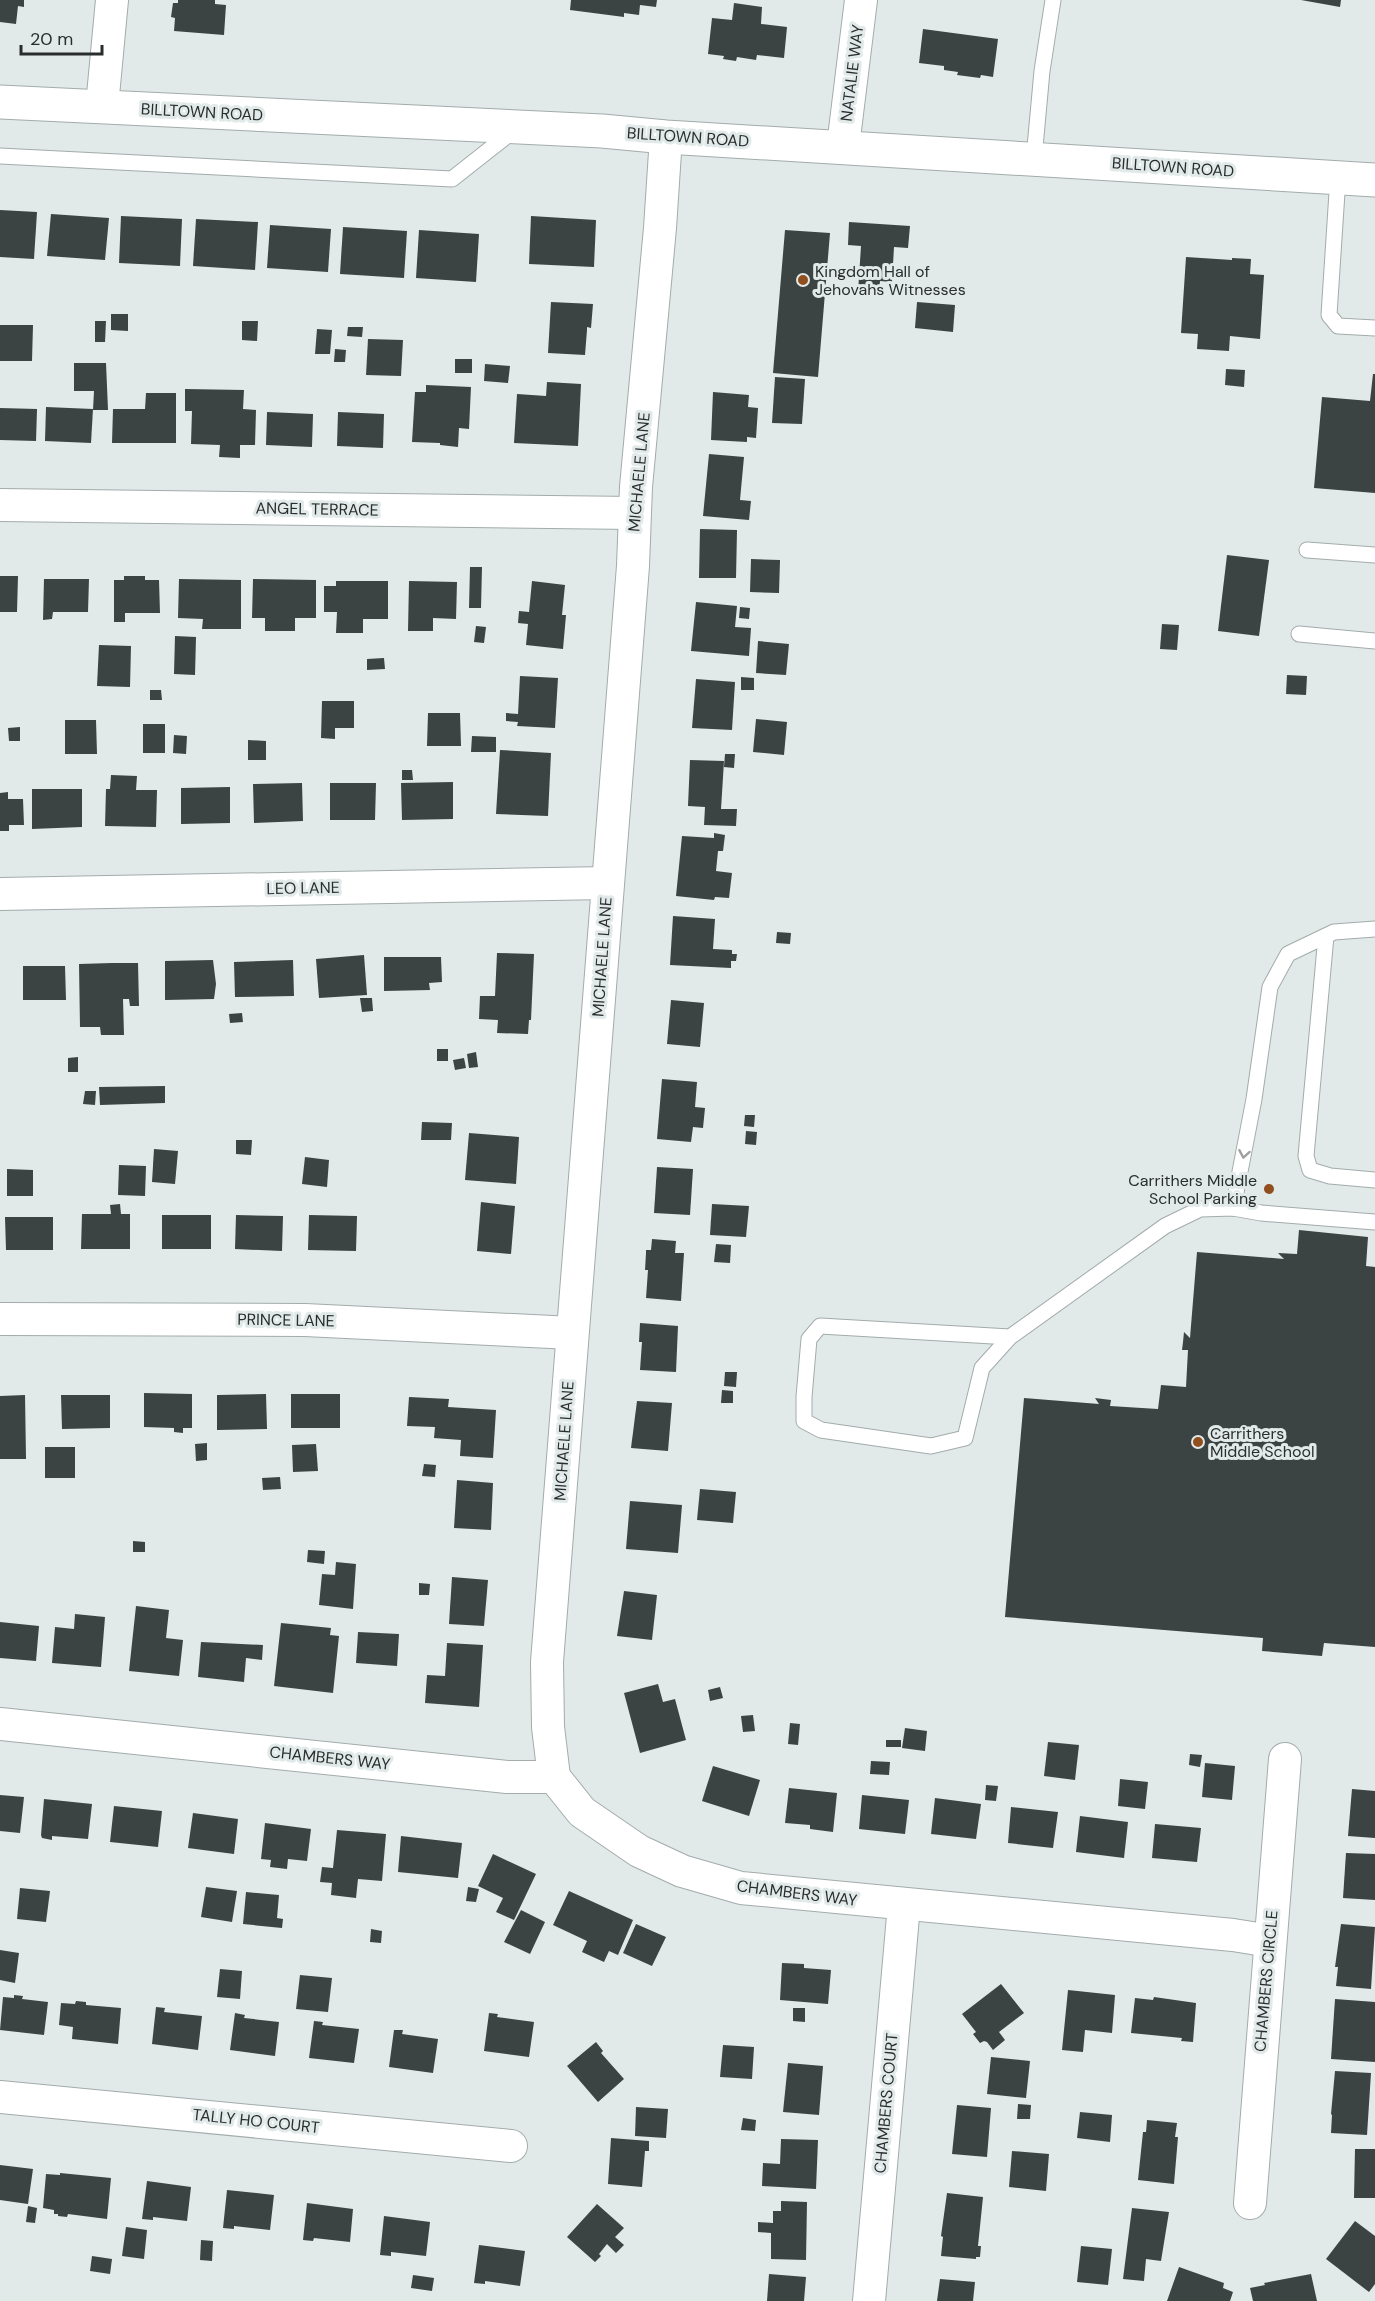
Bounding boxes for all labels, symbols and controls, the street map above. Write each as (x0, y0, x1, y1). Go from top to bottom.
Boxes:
scale bar (21, 18, 102, 56)
street label: NATALIE WAY (836, 23, 868, 123)
text: 20 m (30, 27, 73, 51)
street label: BILLTOWN ROAD (140, 98, 264, 126)
street label: BILLTOWN ROAD (626, 122, 750, 152)
street label: BILLTOWN ROAD (1111, 152, 1235, 182)
place label: Kingdom Hall of Jehovahs Witnesses (815, 261, 966, 300)
marker: Kingdom Hall of Jehovahs Witnesses (796, 273, 810, 287)
street label: MICHAELE LANE (623, 411, 655, 533)
street label: ANGEL TERRACE (255, 497, 379, 521)
street label: LEO LANE (266, 877, 340, 899)
street label: MICHAELE LANE (587, 896, 617, 1018)
one-way arrow (1239, 1149, 1251, 1158)
place label: Carrithers Middle School Parking (1128, 1170, 1257, 1209)
marker: Carrithers Middle School Parking (1262, 1182, 1276, 1196)
street label: PRINCE LANE (237, 1309, 335, 1331)
street label: MICHAELE LANE (549, 1380, 579, 1502)
place label: Carrithers Middle School (1210, 1423, 1314, 1462)
marker: Carrithers Middle School (1191, 1435, 1205, 1449)
street label: CHAMBERS WAY (269, 1741, 391, 1775)
street label: CHAMBERS WAY (736, 1875, 858, 1911)
street label: CHAMBERS CIRCLE (1249, 1909, 1283, 2053)
street label: CHAMBERS COURT (869, 2032, 903, 2174)
street label: TALLY HO COURT (192, 2104, 321, 2138)

